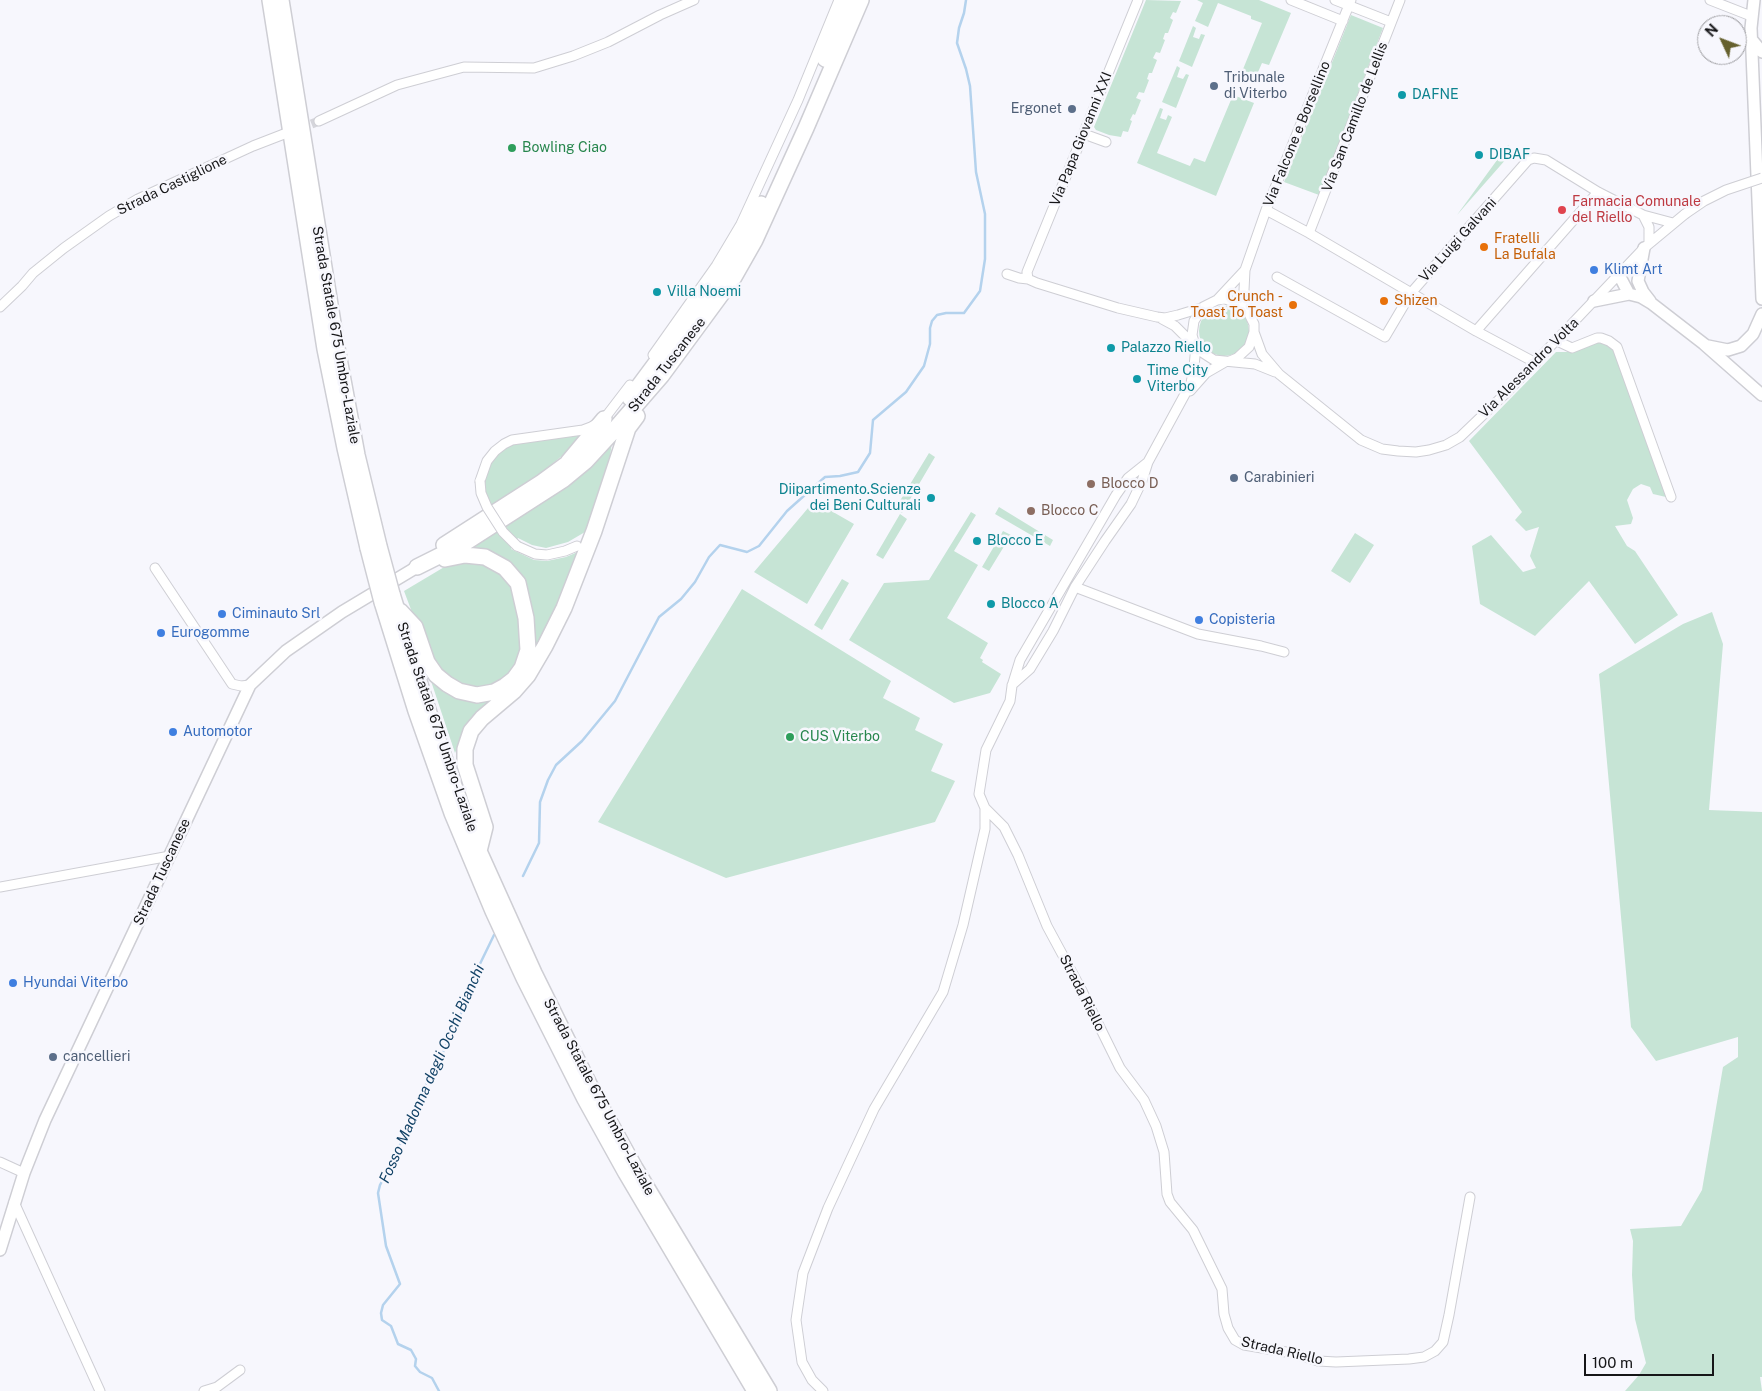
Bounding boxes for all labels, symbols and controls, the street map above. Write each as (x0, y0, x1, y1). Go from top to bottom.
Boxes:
north arrow (1697, 15, 1747, 65)
text: N (1702, 21, 1721, 40)
street label: Via San Camillo de Lellis (1319, 40, 1391, 194)
street label: Via Falcone e Borsellino (1260, 59, 1334, 209)
street label: Via Papa Giovanni XXI (1046, 70, 1116, 208)
place label: Tribunale di Viterbo (1224, 70, 1287, 102)
marker: Tribunale di Viterbo (1208, 80, 1220, 92)
place label: DAFNE (1412, 87, 1459, 103)
marker: DAFNE (1396, 89, 1408, 101)
place label: Ergonet (1011, 101, 1062, 117)
marker: Ergonet (1066, 103, 1078, 115)
place label: Bowling Ciao (522, 140, 607, 156)
marker: Bowling Ciao (506, 142, 518, 154)
place label: DIBAF (1489, 147, 1530, 163)
marker: DIBAF (1473, 149, 1485, 161)
street label: Strada Castiglione (114, 151, 230, 219)
street label: Via Luigi Galvani (1416, 194, 1500, 286)
place label: Farmacia Comunale del Riello (1572, 194, 1701, 226)
marker: Farmacia Comunale del Riello (1556, 204, 1568, 216)
street label: Strada Statale 675 Umbro-Laziale (309, 225, 363, 445)
place label: Fratelli La Bufala (1494, 231, 1556, 264)
marker: Fratelli La Bufala (1478, 241, 1490, 253)
place label: Klimt Art (1604, 262, 1663, 278)
marker: Klimt Art (1588, 264, 1600, 276)
place label: Villa Noemi (667, 284, 741, 300)
marker: Villa Noemi (651, 286, 663, 298)
place label: Crunch - Toast To Toast (1191, 289, 1283, 322)
place label: Shizen (1394, 293, 1438, 309)
marker: Shizen (1378, 295, 1390, 307)
marker: Crunch - Toast To Toast (1287, 299, 1299, 311)
street label: Strada Tuscanese (625, 314, 709, 416)
street label: Via Alessandro Volta (1476, 315, 1582, 421)
place label: Palazzo Riello (1121, 340, 1211, 356)
marker: Palazzo Riello (1105, 342, 1117, 354)
place label: Time City Viterbo (1147, 363, 1208, 396)
marker: Time City Viterbo (1131, 373, 1143, 385)
place label: Carabinieri (1244, 470, 1315, 486)
marker: Carabinieri (1228, 472, 1240, 484)
place label: Blocco D (1101, 476, 1158, 492)
marker: Blocco D (1085, 478, 1097, 490)
place label: Diipartimento.Scienze dei Beni Culturali (779, 482, 921, 514)
marker: Diipartimento.Scienze dei Beni Culturali (925, 492, 937, 504)
place label: Blocco C (1041, 503, 1098, 519)
marker: Blocco C (1025, 505, 1037, 517)
place label: Blocco E (987, 533, 1043, 549)
marker: Blocco E (971, 535, 983, 547)
place label: Blocco A (1001, 596, 1059, 612)
marker: Blocco A (985, 598, 997, 610)
place label: Ciminauto Srl (232, 606, 320, 622)
marker: Ciminauto Srl (216, 608, 228, 620)
place label: Copisteria (1209, 612, 1275, 628)
marker: Copisteria (1193, 614, 1205, 626)
street label: Strada Statale 675 Umbro-Laziale (393, 620, 481, 834)
place label: Eurogomme (171, 625, 250, 641)
marker: Eurogomme (155, 627, 167, 639)
place label: Automotor (183, 724, 252, 740)
marker: Automotor (167, 726, 179, 738)
place label: CUS Viterbo (800, 729, 880, 745)
marker: CUS Viterbo (784, 731, 796, 743)
street label: Strada Tuscanese (130, 816, 194, 928)
street label: Strada Riello (1056, 952, 1108, 1034)
water label: Fosso Madonna degli Occhi Bianchi (375, 962, 489, 1186)
place label: Hyundai Viterbo (23, 975, 128, 991)
marker: Hyundai Viterbo (7, 977, 19, 989)
street label: Strada Statale 675 Umbro-Laziale (540, 996, 658, 1198)
place label: cancellieri (63, 1049, 130, 1065)
marker: cancellieri (47, 1051, 59, 1063)
street label: Strada Riello (1239, 1333, 1325, 1369)
scale bar (1587, 1344, 1717, 1376)
text: 100 m (1592, 1354, 1633, 1371)

